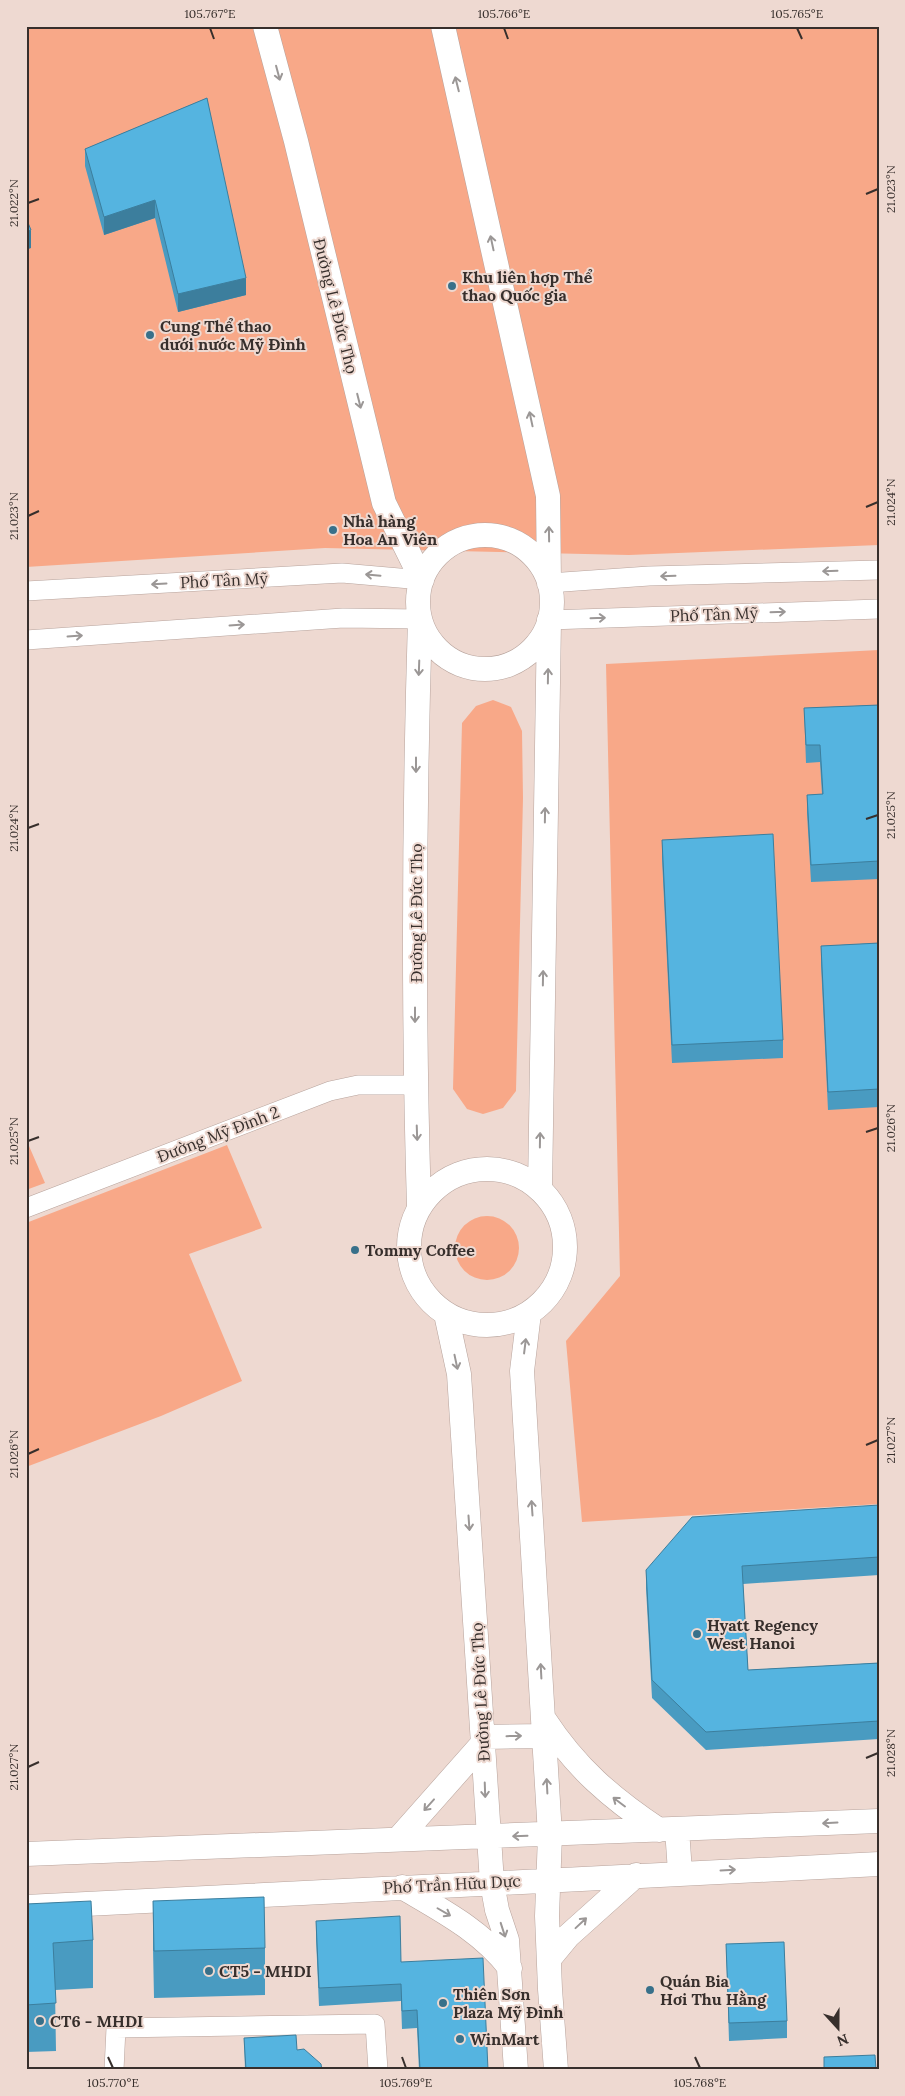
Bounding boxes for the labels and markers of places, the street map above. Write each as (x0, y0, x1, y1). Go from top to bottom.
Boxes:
place label: Khu liên hợp Thể thao Quốc gia (462, 267, 593, 305)
marker: Khu liên hợp Thể thao Quốc gia (446, 280, 458, 292)
place label: Cung Thể thao dưới nước Mỹ Đình (160, 316, 306, 354)
marker: Cung Thể thao dưới nước Mỹ Đình (144, 329, 156, 341)
place label: Nhà hàng Hoa An Viên (343, 511, 437, 549)
marker: Nhà hàng Hoa An Viên (327, 524, 339, 536)
place label: Tommy Coffee (365, 1240, 475, 1260)
marker: Tommy Coffee (349, 1244, 361, 1256)
place label: Hyatt Regency West Hanoi (707, 1615, 818, 1653)
marker: Hyatt Regency West Hanoi (691, 1628, 703, 1640)
place label: CT5 - MHDI (219, 1961, 312, 1981)
marker: CT5 - MHDI (203, 1965, 215, 1977)
place label: Quán Bia Hơi Thu Hằng (660, 1971, 767, 2009)
place label: Thiên Sơn Plaza Mỹ Đình (453, 1984, 563, 2022)
marker: Quán Bia Hơi Thu Hằng (644, 1984, 656, 1996)
marker: Thiên Sơn Plaza Mỹ Đình (437, 1997, 449, 2009)
place label: CT6 - MHDI (50, 2011, 143, 2031)
marker: CT6 - MHDI (34, 2015, 46, 2027)
place label: WinMart (470, 2029, 540, 2049)
marker: WinMart (454, 2033, 466, 2045)

